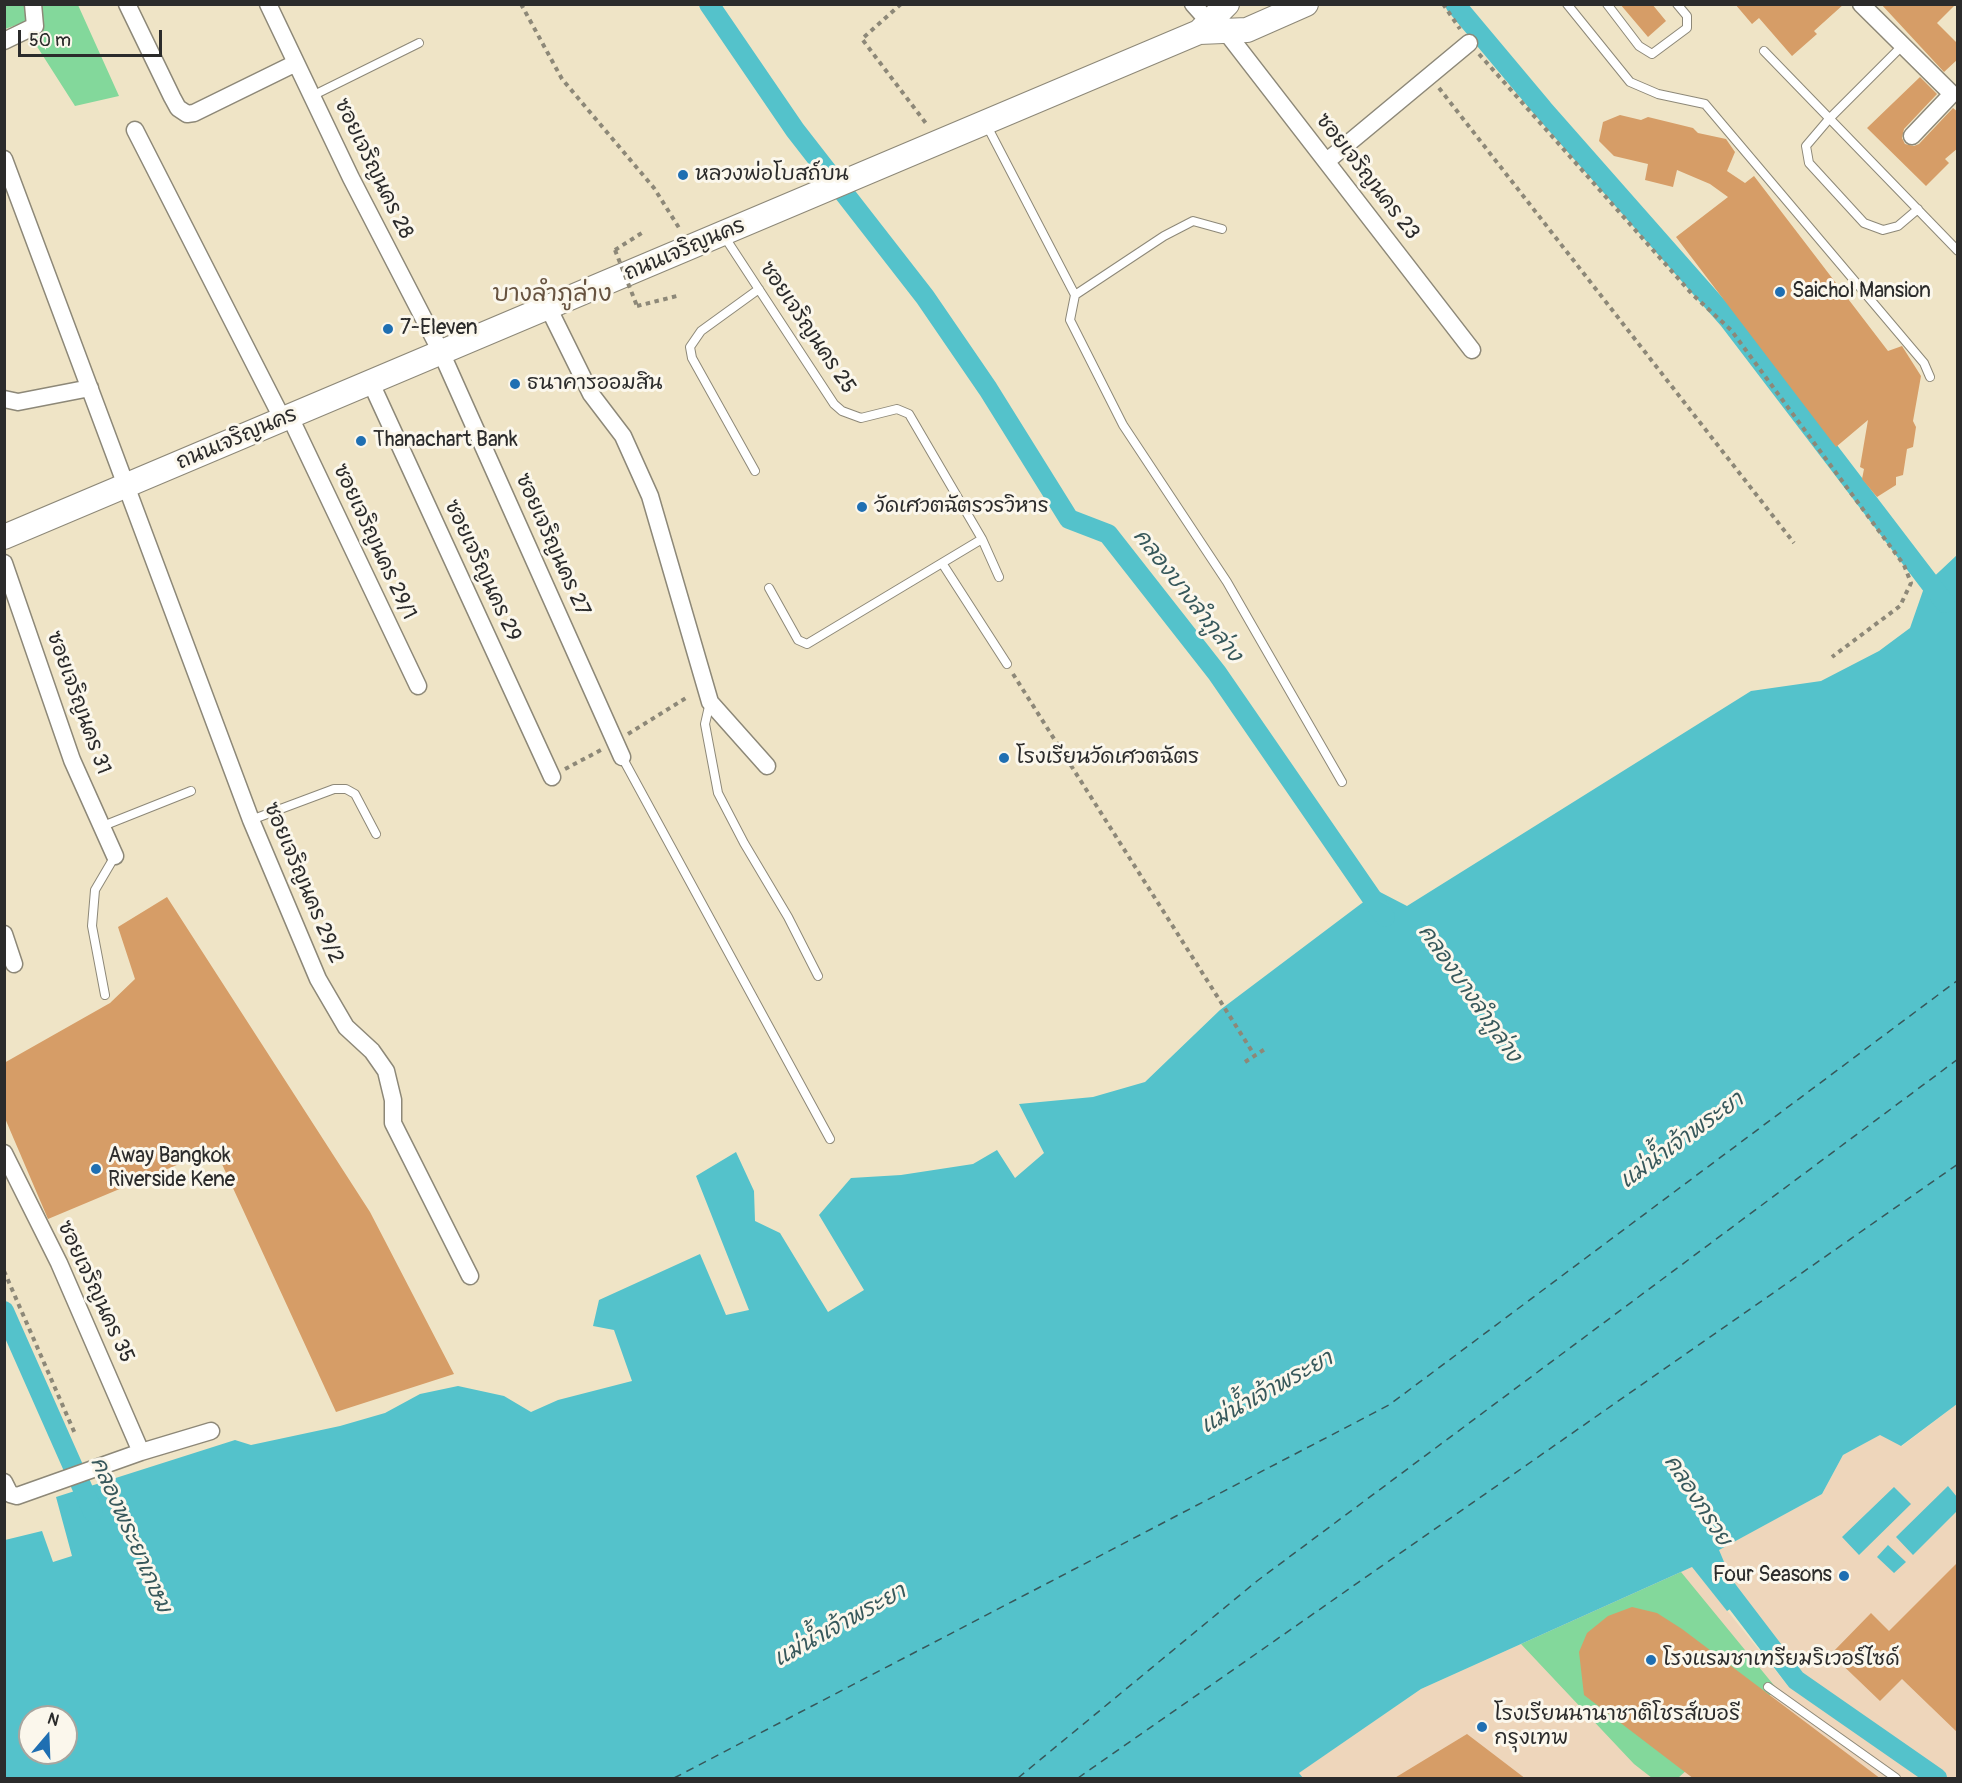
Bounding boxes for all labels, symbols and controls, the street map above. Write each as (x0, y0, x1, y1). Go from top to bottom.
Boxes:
scale bar (21, 18, 165, 56)
text: 50 m (29, 29, 71, 52)
street label: ซอยเจริญนคร 28 (328, 95, 418, 243)
street label: ซอยเจริญนคร 23 (1310, 109, 1424, 245)
place label: หลวงพ่อโบสถ์บน (695, 162, 849, 188)
marker: หลวงพ่อโบสถ์บน (676, 168, 690, 182)
street label: ถนนเจริญนคร (621, 213, 749, 287)
street label: ซอยเจริญนคร 25 (754, 257, 860, 399)
place label: Saichol Mansion (1792, 279, 1931, 305)
district label: บางลำภูล่าง (492, 281, 612, 309)
marker: Saichol Mansion (1773, 285, 1787, 299)
place label: 7-Eleven (400, 316, 478, 342)
marker: 7-Eleven (381, 322, 395, 336)
place label: ธนาคารออมสิน (527, 371, 663, 397)
marker: ธนาคารออมสิน (508, 377, 522, 391)
street label: ถนนเจริญนคร (173, 402, 301, 476)
place label: Thanachart Bank (373, 428, 518, 454)
marker: Thanachart Bank (354, 434, 368, 448)
street label: ซอยเจริญนคร 29/1 (327, 460, 421, 624)
street label: ซอยเจริญนคร 27 (509, 470, 595, 620)
place label: วัดเศวตฉัตรวรวิหาร (874, 494, 1049, 520)
street label: ซอยเจริญนคร 29 (438, 496, 526, 646)
marker: วัดเศวตฉัตรวรวิหาร (855, 500, 869, 514)
water label: คลองบางลำภูล่าง (1127, 524, 1247, 668)
street label: ซอยเจริญนคร 31 (40, 628, 116, 778)
place label: โรงเรียนวัดเศวตฉัตร (1016, 745, 1199, 771)
marker: โรงเรียนวัดเศวตฉัตร (997, 751, 1011, 765)
street label: ซอยเจริญนคร 29/2 (258, 799, 348, 967)
water label: คลองบางลำภูล่าง (1412, 920, 1526, 1068)
water label: แม่น้ำเจ้าพระยา (1615, 1087, 1749, 1195)
place label: Away Bangkok Riverside Kene (108, 1144, 235, 1194)
marker: Away Bangkok Riverside Kene (89, 1162, 103, 1176)
street label: ซอยเจริญนคร 35 (51, 1217, 139, 1367)
water label: แม่น้ำเจ้าพระยา (1197, 1346, 1337, 1440)
water label: คลองกรวย (1658, 1450, 1736, 1552)
water label: คลองพระยาเกษม (84, 1453, 176, 1617)
place label: Four Seasons (1713, 1563, 1832, 1589)
marker: Four Seasons (1837, 1569, 1851, 1583)
water label: แม่น้ำเจ้าพระยา (770, 1579, 910, 1673)
place label: โรงแรมชาเทรียมริเวอร์ไซด์ (1663, 1647, 1900, 1673)
marker: โรงแรมชาเทรียมริเวอร์ไซด์ (1644, 1653, 1658, 1667)
place label: โรงเรียนนานาชาติโชรส์เบอรี กรุงเทพ (1494, 1702, 1740, 1752)
north arrow (18, 1705, 78, 1765)
text: N (45, 1709, 62, 1731)
marker: โรงเรียนนานาชาติโชรส์เบอรี กรุงเทพ (1475, 1720, 1489, 1734)

